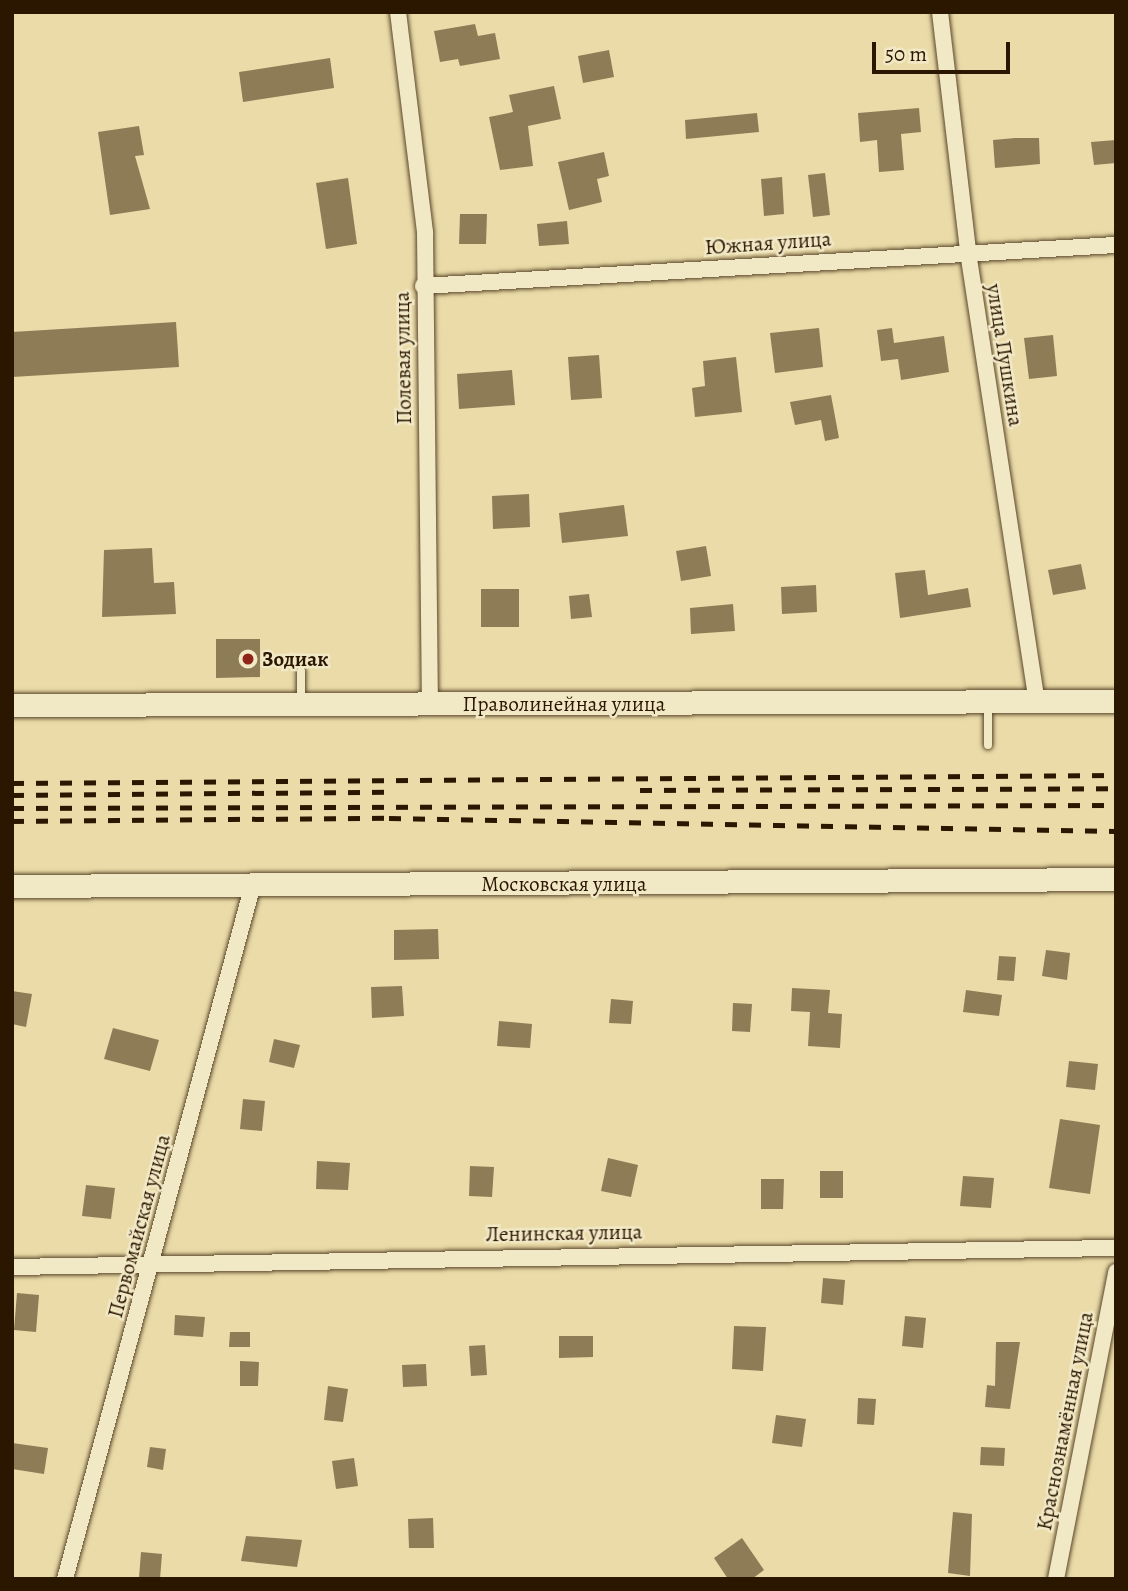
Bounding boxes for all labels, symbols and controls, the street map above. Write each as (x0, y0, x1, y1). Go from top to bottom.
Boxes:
scale bar (876, 28, 1014, 72)
text: 50 m (885, 40, 927, 68)
street label: Южная улица (704, 226, 832, 260)
street label: улица Пушкина (981, 282, 1029, 428)
street label: Полевая улица (389, 291, 417, 425)
place label: Зодиак (262, 646, 329, 672)
marker: Зодиак (240, 651, 256, 667)
street label: Праволинейная улица (463, 691, 665, 717)
street label: Московская улица (481, 871, 647, 897)
street label: Первомайская улица (102, 1131, 176, 1321)
street label: Ленинская улица (485, 1219, 643, 1247)
street label: Краснознамённая улица (1031, 1310, 1099, 1532)

